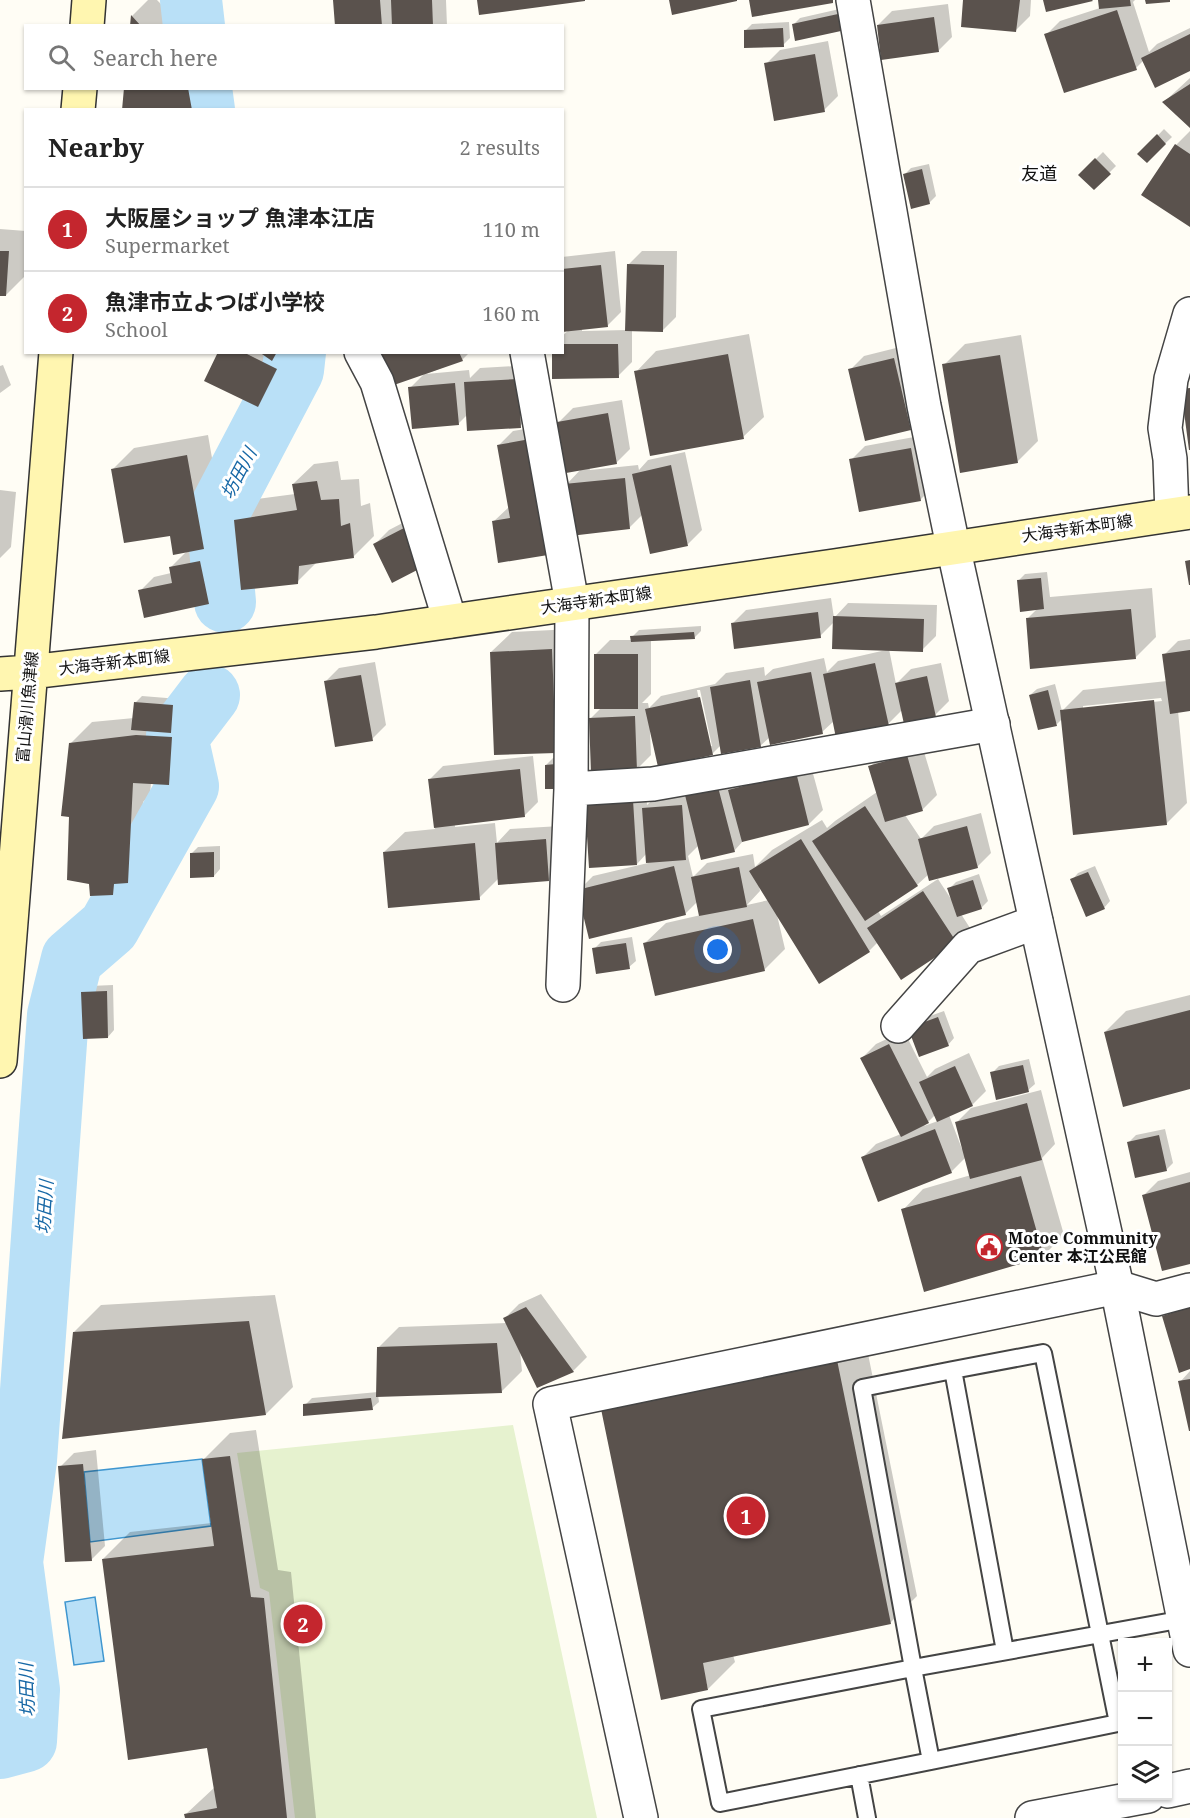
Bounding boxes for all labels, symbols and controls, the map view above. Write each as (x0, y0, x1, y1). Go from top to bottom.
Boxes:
search box (24, 24, 564, 90)
icon: search (45, 41, 78, 74)
text: Search here (93, 42, 218, 72)
text: Nearby (48, 129, 144, 165)
text: 2 results (460, 134, 540, 161)
district label: 友道 (1021, 161, 1057, 185)
text: 大阪屋ショップ 魚津本江店 (105, 202, 375, 232)
text: 1 (62, 216, 73, 243)
text: 110 m (482, 216, 540, 243)
text: Supermarket (105, 232, 230, 259)
text: 魚津市立よつば小学校 (105, 286, 325, 316)
text: 2 (62, 300, 73, 327)
text: 160 m (482, 300, 540, 327)
text: School (105, 316, 168, 343)
water label: 坊田川 (215, 442, 262, 502)
street label: 大海寺新本町線 (1020, 509, 1134, 547)
street label: 大海寺新本町線 (539, 581, 653, 619)
street label: 大海寺新本町線 (57, 644, 171, 680)
street label: 富山滑川魚津線 (11, 650, 43, 764)
your location (703, 935, 732, 964)
water label: 坊田川 (30, 1177, 58, 1235)
place label: Motoe Community Center 本江公民館 (1008, 1227, 1158, 1267)
public building icon: Motoe Community Center 本江公民館 (974, 1232, 1004, 1262)
pin: 1 (726, 1494, 766, 1538)
pin: 2 (284, 1602, 322, 1646)
map controls (1118, 1638, 1172, 1800)
button: + (1118, 1638, 1172, 1692)
water label: 坊田川 (13, 1661, 39, 1717)
button: − (1118, 1692, 1172, 1746)
button: layers (1118, 1746, 1172, 1800)

